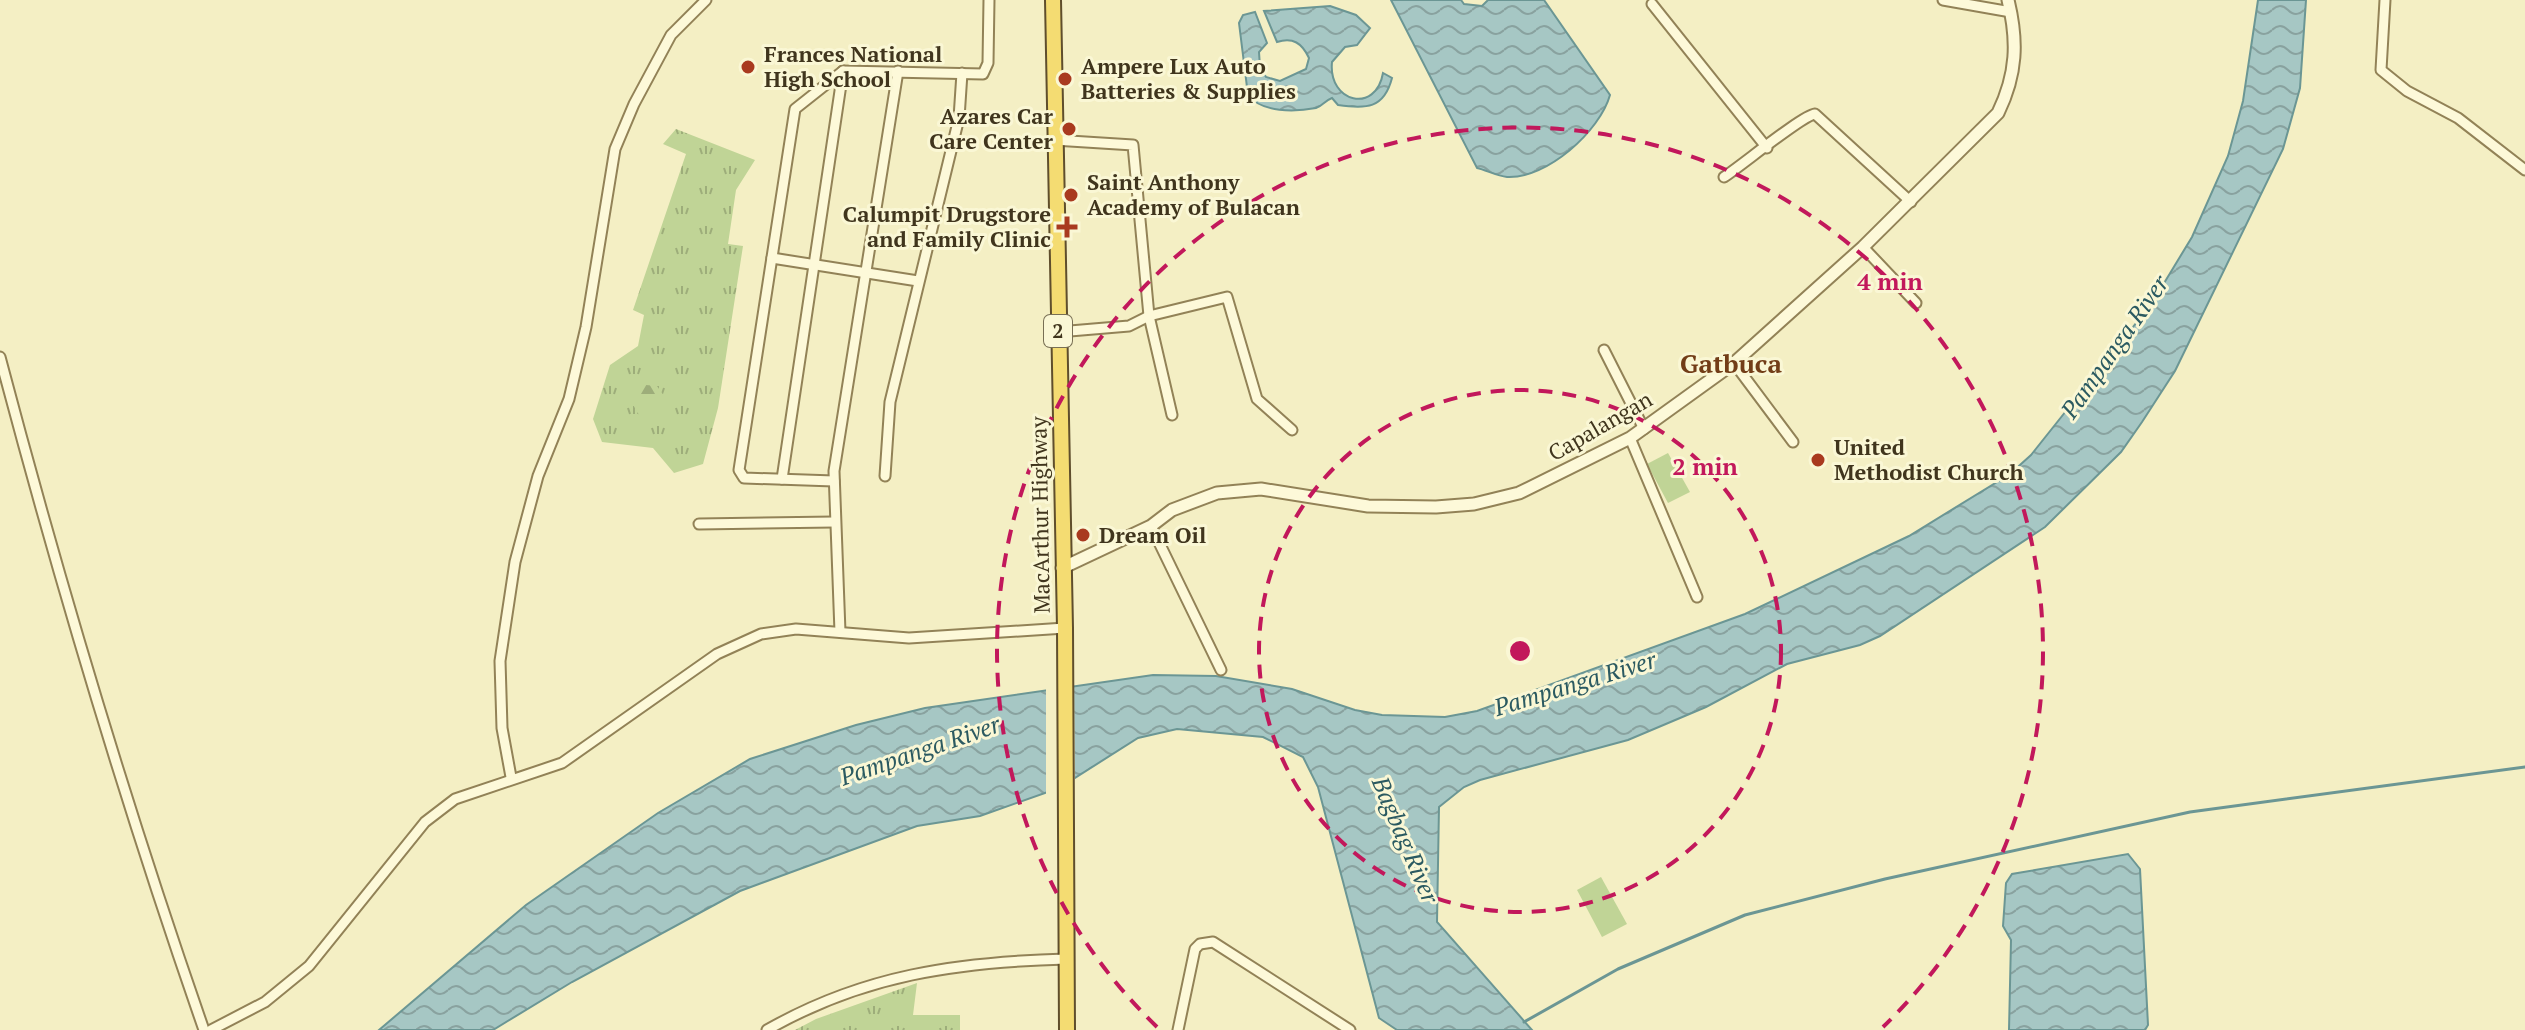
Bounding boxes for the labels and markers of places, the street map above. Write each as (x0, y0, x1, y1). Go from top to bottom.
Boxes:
place label: Frances National High School (764, 39, 942, 93)
place label: Ampere Lux Auto Batteries & Supplies (1081, 51, 1296, 105)
marker: Frances National High School (739, 58, 757, 76)
marker: Ampere Lux Auto Batteries & Supplies (1056, 70, 1074, 88)
place label: Azares Car Care Center (929, 101, 1054, 155)
marker: Azares Car Care Center (1060, 120, 1078, 138)
place label: Saint Anthony Academy of Bulacan (1087, 167, 1300, 221)
marker: Saint Anthony Academy of Bulacan (1062, 186, 1080, 204)
place label: Calumpit Drugstore and Family Clinic (843, 199, 1051, 253)
marker: Calumpit Drugstore and Family Clinic (1058, 218, 1076, 236)
place label: United Methodist Church (1834, 432, 2024, 486)
marker: United Methodist Church (1809, 451, 1827, 469)
place label: Dream Oil (1099, 520, 1206, 549)
marker: Dream Oil (1074, 526, 1092, 544)
centre of rings (1506, 637, 1534, 665)

